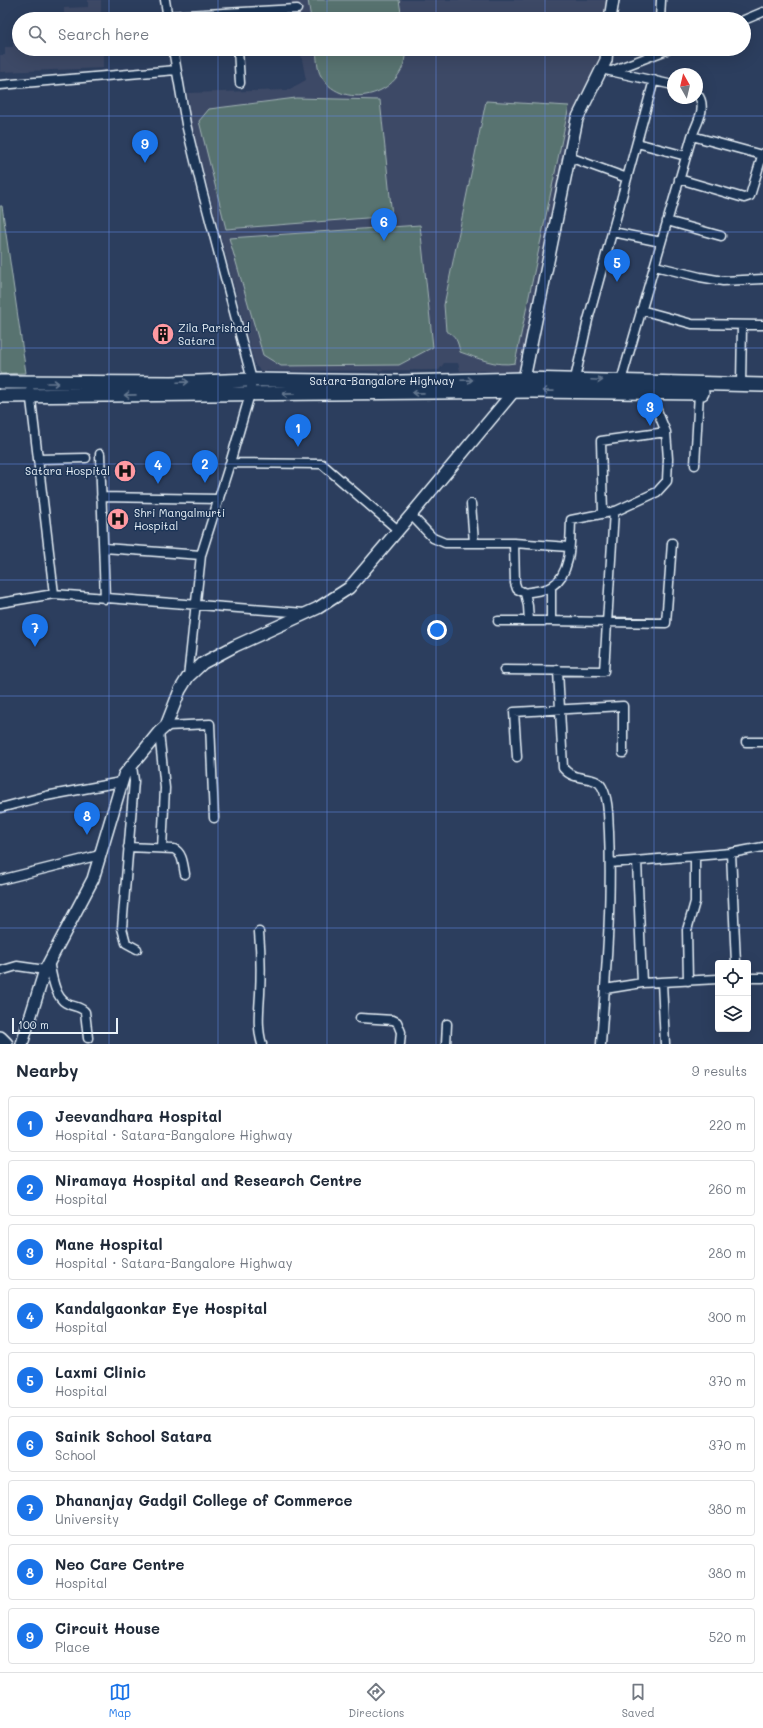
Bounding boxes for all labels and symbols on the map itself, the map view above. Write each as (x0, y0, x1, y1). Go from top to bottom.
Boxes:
north arrow (667, 68, 703, 104)
pin: 9 (132, 130, 158, 163)
pin: 6 (371, 208, 397, 241)
pin: 5 (604, 249, 630, 282)
place label: Zila Parishad Satara (178, 320, 250, 348)
building icon: Zila Parishad Satara (150, 321, 176, 347)
street label: Satara-Bangalore Highway (310, 373, 455, 388)
one-way arrow (590, 376, 603, 384)
one-way arrow (460, 377, 473, 384)
one-way arrow (176, 378, 189, 386)
one-way arrow (46, 379, 59, 387)
one-way arrow (542, 388, 555, 395)
one-way arrow (412, 389, 425, 397)
one-way arrow (282, 390, 295, 398)
one-way arrow (124, 391, 137, 398)
pin: 3 (637, 393, 663, 426)
pin: 1 (285, 414, 311, 447)
pin: 2 (192, 450, 218, 483)
pin: 4 (145, 451, 171, 484)
hospital icon: Satara Hospital (112, 458, 138, 484)
place label: Satara Hospital (25, 463, 110, 478)
place label: Shri Mangalmurti Hospital (134, 505, 225, 533)
hospital icon: Shri Mangalmurti Hospital (105, 506, 131, 532)
pin: 7 (22, 614, 48, 647)
your location (427, 620, 447, 640)
pin: 8 (74, 802, 100, 835)
scale bar (12, 1016, 118, 1035)

